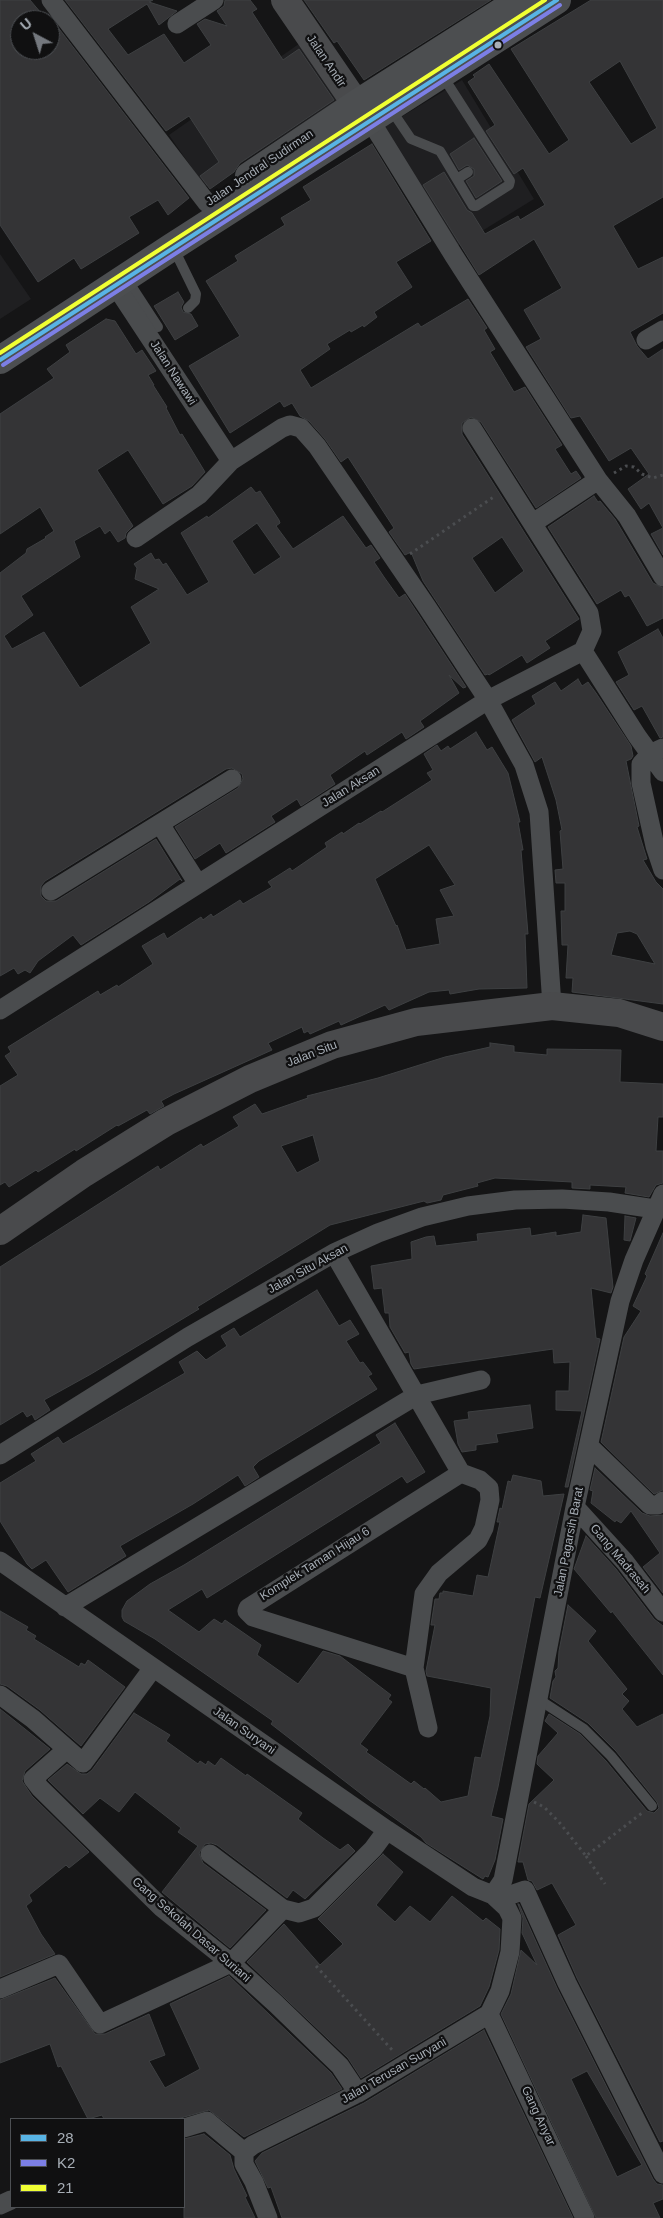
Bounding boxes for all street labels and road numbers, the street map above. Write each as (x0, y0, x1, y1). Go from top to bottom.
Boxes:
street label: Jalan Andir (303, 32, 349, 90)
street label: Jalan Jendral Sudirman (204, 127, 316, 209)
street label: Jalan Nawawi (147, 338, 199, 408)
street label: Jalan Aksan (319, 764, 383, 810)
street label: Jalan Situ (285, 1038, 339, 1070)
street label: Jalan Situ Aksan (265, 1241, 351, 1297)
street label: Jalan Pagarsih Barat (551, 1486, 587, 1598)
street label: Gang Madrasah (587, 1521, 653, 1597)
street label: Komplek Taman Hijau 6 (257, 1524, 373, 1604)
street label: Jalan Suryani (210, 1704, 278, 1758)
street label: Gang Sekolah Dasar Suriani (129, 1875, 253, 1985)
street label: Jalan Terusan Suryani (339, 2035, 449, 2107)
street label: Gang Anyar (518, 2084, 558, 2148)

